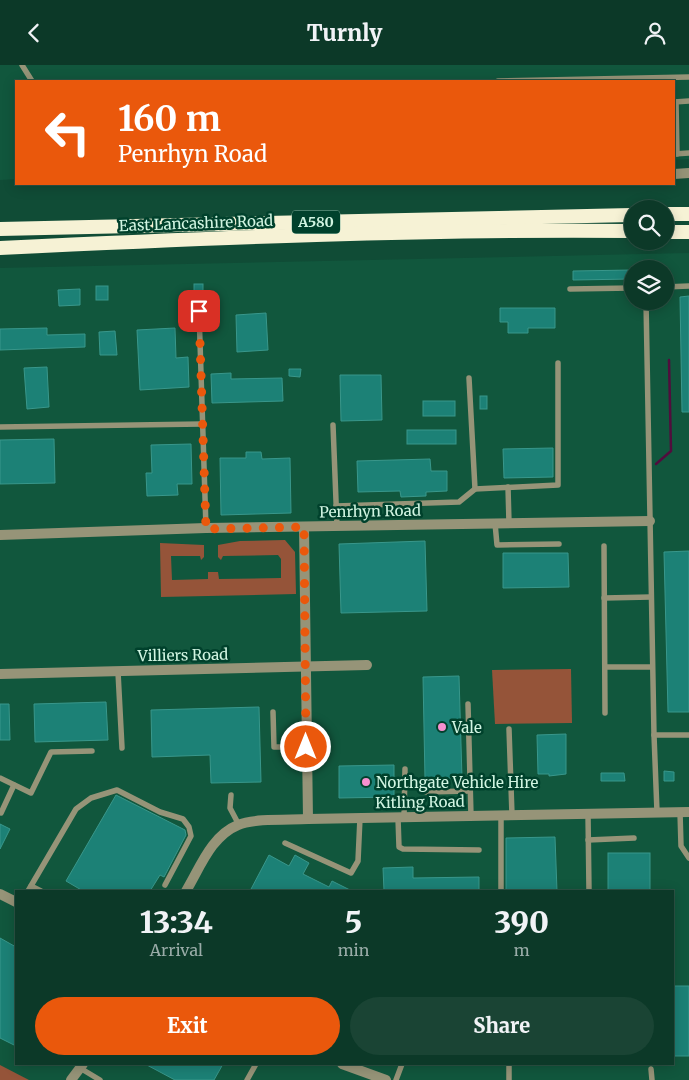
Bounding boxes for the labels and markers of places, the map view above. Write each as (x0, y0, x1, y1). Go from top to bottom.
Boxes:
pin (178, 290, 220, 332)
place label: Vale (451, 718, 482, 737)
marker: Vale (436, 721, 448, 733)
place label: Northgate Vehicle Hire (376, 773, 539, 792)
marker: Northgate Vehicle Hire (360, 776, 372, 788)

